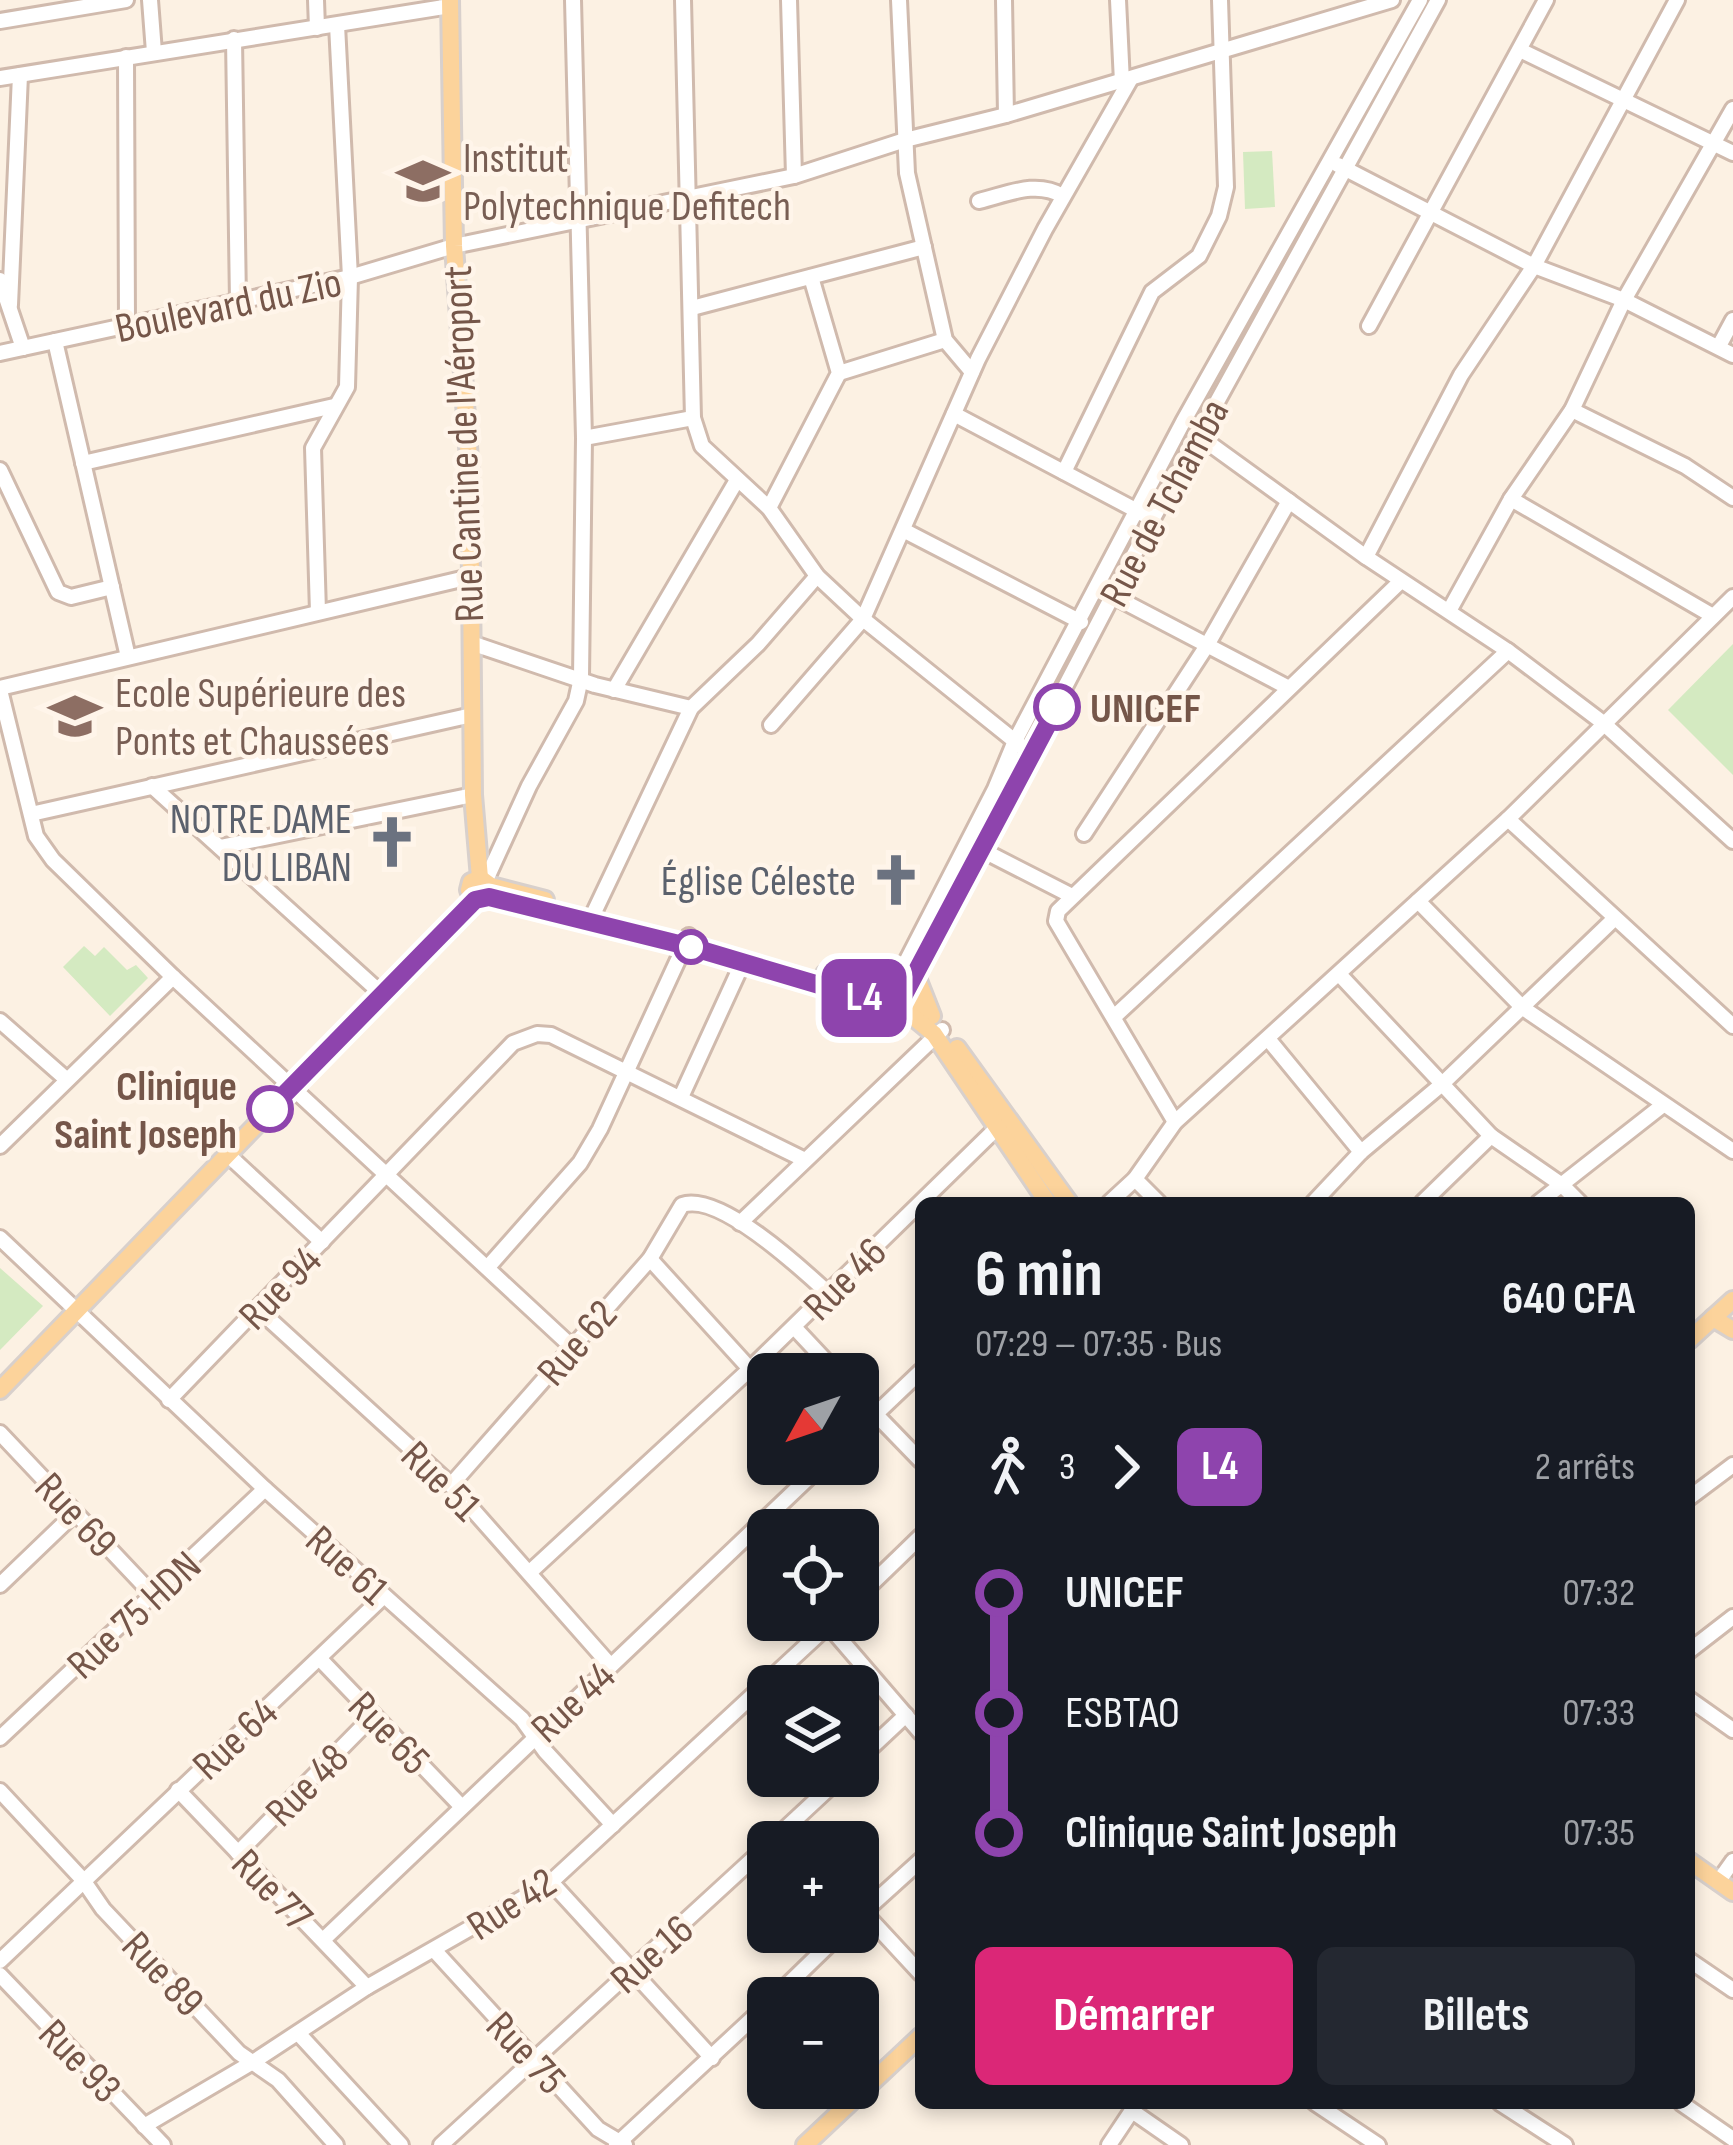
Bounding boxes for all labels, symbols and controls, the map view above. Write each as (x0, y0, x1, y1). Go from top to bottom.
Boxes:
place label: Institut Polytechnique Defitech (463, 134, 791, 233)
school or university icon: Institut Polytechnique Defitech (394, 152, 452, 210)
street label: Boulevard du Zio (111, 258, 346, 355)
street label: Rue Cantine de l'Aéroport (433, 265, 496, 623)
street label: Rue de Tchamba (1089, 391, 1241, 616)
place label: Ecole Supérieure des Ponts et Chaussées (115, 669, 406, 768)
place label: UNICEF (1090, 684, 1201, 735)
marker: UNICEF (1035, 685, 1079, 729)
school or university icon: Ecole Supérieure des Ponts et Chaussées (46, 687, 104, 745)
place label: NOTRE DAME DU LIBAN (170, 795, 352, 894)
church icon: NOTRE DAME DU LIBAN (363, 813, 421, 871)
church icon: Église Céleste (867, 851, 925, 909)
place label: Église Céleste (661, 857, 856, 908)
unlabelled marker (675, 931, 707, 963)
line badge: L4 (810, 959, 918, 1037)
text: L4 (846, 972, 882, 1023)
place label: Clinique Saint Joseph (54, 1062, 237, 1161)
marker: Clinique Saint Joseph (248, 1087, 292, 1131)
street label: Rue 46 (794, 1228, 898, 1332)
street label: Rue 94 (229, 1236, 333, 1341)
text: 6 min (975, 1236, 1103, 1315)
text: 640 CFA (1502, 1272, 1635, 1327)
street label: Rue 62 (527, 1290, 629, 1397)
text: 07:29 – 07:35 · Bus (975, 1321, 1222, 1368)
north arrow (747, 1353, 879, 1485)
map controls (747, 1353, 879, 2109)
street label: Rue 51 (390, 1431, 491, 1533)
icon: walk (975, 1434, 1041, 1500)
icon: forward (1093, 1434, 1159, 1500)
text: L4 (1201, 1441, 1238, 1492)
text: 3 (1059, 1444, 1075, 1491)
text: 2 arrêts (1535, 1444, 1635, 1491)
street label: Rue 69 (23, 1463, 127, 1569)
button: locate (747, 1509, 879, 1641)
street label: Rue 61 (294, 1516, 398, 1616)
street label: Rue 75 HDN (57, 1541, 212, 1690)
text: UNICEF (1065, 1566, 1184, 1621)
text: 07:32 (1563, 1570, 1635, 1617)
street label: Rue 44 (521, 1652, 626, 1754)
button: layers (747, 1665, 879, 1797)
street label: Rue 65 (337, 1682, 440, 1786)
text: ESBTAO (1065, 1686, 1180, 1741)
street label: Rue 64 (183, 1688, 289, 1792)
text: 07:33 (1562, 1690, 1635, 1737)
street label: Rue 48 (256, 1734, 360, 1838)
text: Clinique Saint Joseph (1065, 1806, 1397, 1861)
text: 07:35 (1563, 1810, 1635, 1857)
button: + (747, 1821, 879, 1953)
street label: Rue 77 (220, 1839, 322, 1942)
street label: Rue 42 (458, 1858, 566, 1953)
street label: Rue 16 (601, 1905, 705, 2005)
street label: Rue 89 (110, 1922, 214, 2028)
button: Démarrer (975, 1947, 1293, 2085)
button: Billets (1317, 1947, 1635, 2085)
button: − (747, 1977, 879, 2109)
street label: Rue 75 (474, 2002, 576, 2106)
street label: Rue 93 (27, 2009, 131, 2114)

